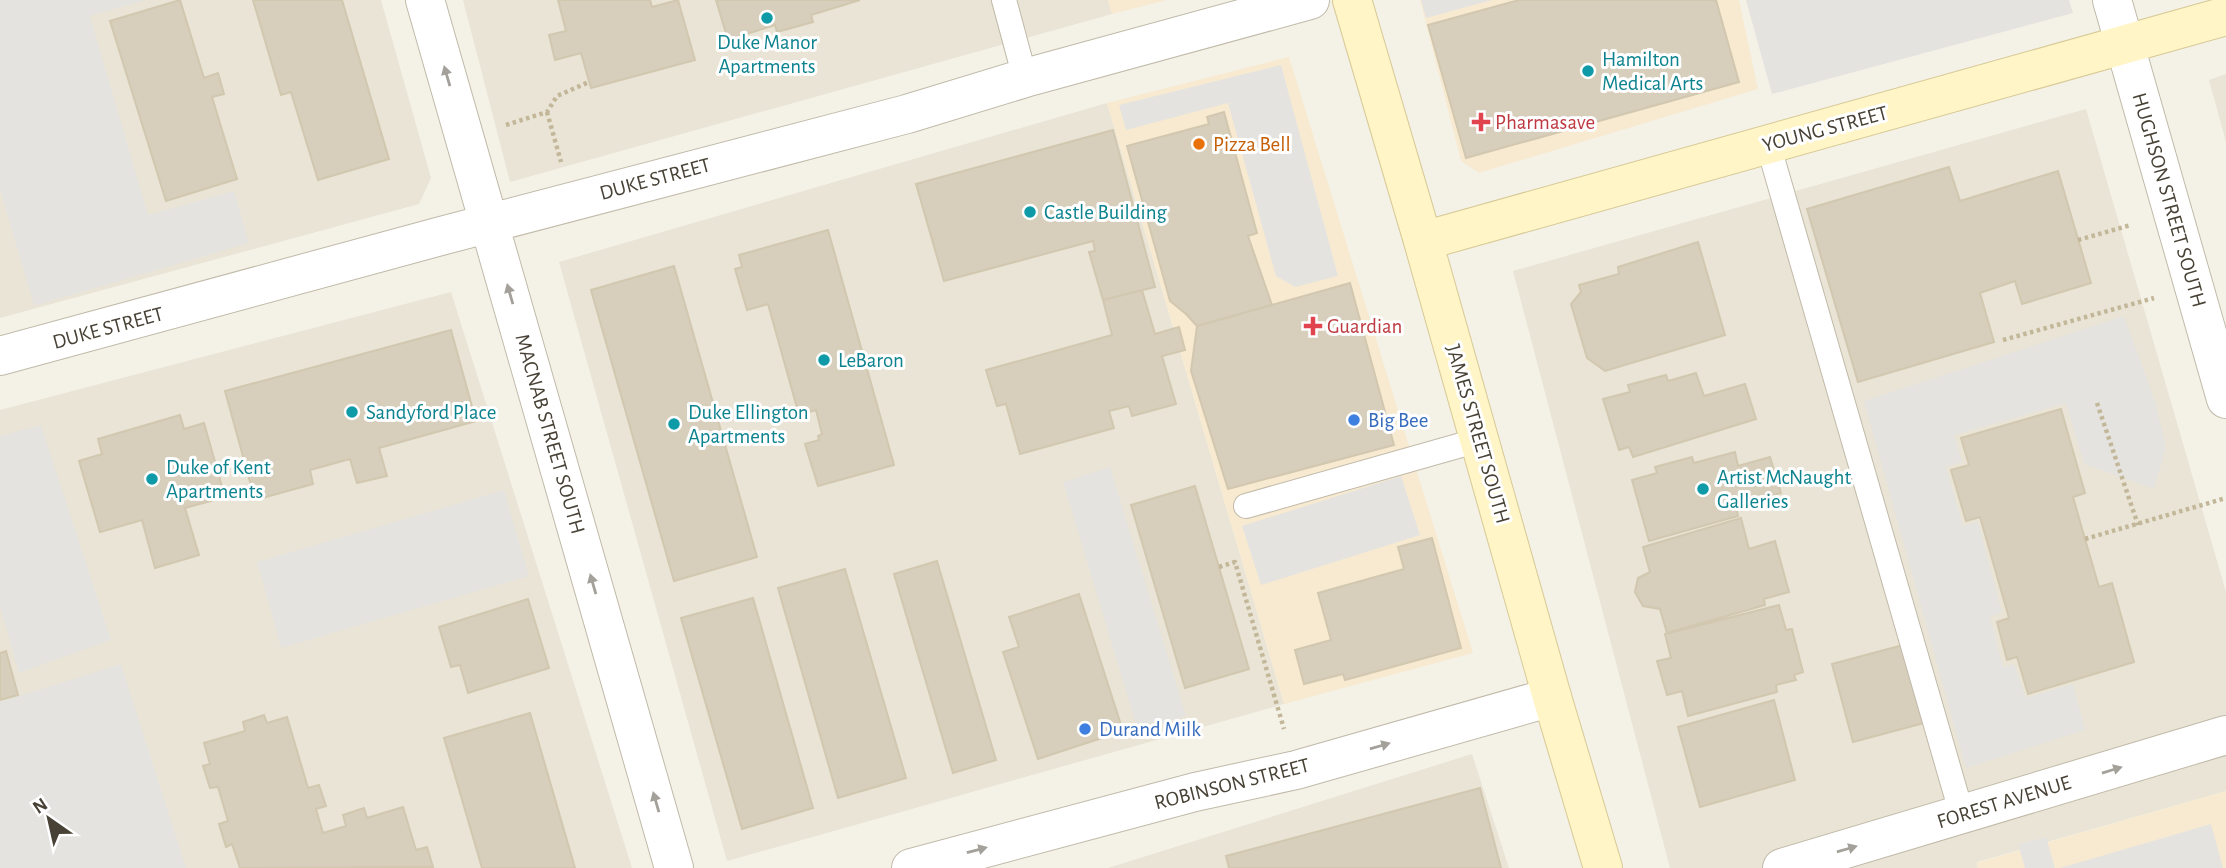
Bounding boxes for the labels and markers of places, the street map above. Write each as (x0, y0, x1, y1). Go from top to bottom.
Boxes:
marker: Duke Manor Apartments (759, 10, 775, 26)
place label: Duke Manor Apartments (717, 32, 817, 77)
place label: Hamilton Medical Arts (1602, 49, 1703, 94)
marker: Hamilton Medical Arts (1580, 63, 1596, 79)
place label: Pharmasave (1495, 112, 1595, 133)
marker: Pharmasave (1473, 114, 1489, 130)
place label: Pizza Bell (1213, 134, 1291, 155)
marker: Pizza Bell (1191, 136, 1207, 152)
place label: Castle Building (1044, 202, 1167, 223)
marker: Castle Building (1022, 204, 1038, 220)
place label: Guardian (1327, 316, 1402, 337)
marker: Guardian (1305, 318, 1321, 334)
place label: LeBaron (838, 350, 904, 371)
marker: LeBaron (816, 352, 832, 368)
place label: Sandyford Place (366, 402, 496, 423)
place label: Duke Ellington Apartments (688, 402, 809, 447)
marker: Sandyford Place (344, 404, 360, 420)
place label: Big Bee (1368, 410, 1428, 431)
marker: Big Bee (1346, 412, 1362, 428)
marker: Duke Ellington Apartments (666, 416, 682, 432)
place label: Duke of Kent Apartments (166, 457, 271, 502)
place label: Artist McNaught Galleries (1717, 467, 1851, 512)
marker: Duke of Kent Apartments (144, 471, 160, 487)
marker: Artist McNaught Galleries (1695, 481, 1711, 497)
place label: Durand Milk (1099, 719, 1201, 740)
marker: Durand Milk (1077, 721, 1093, 737)

